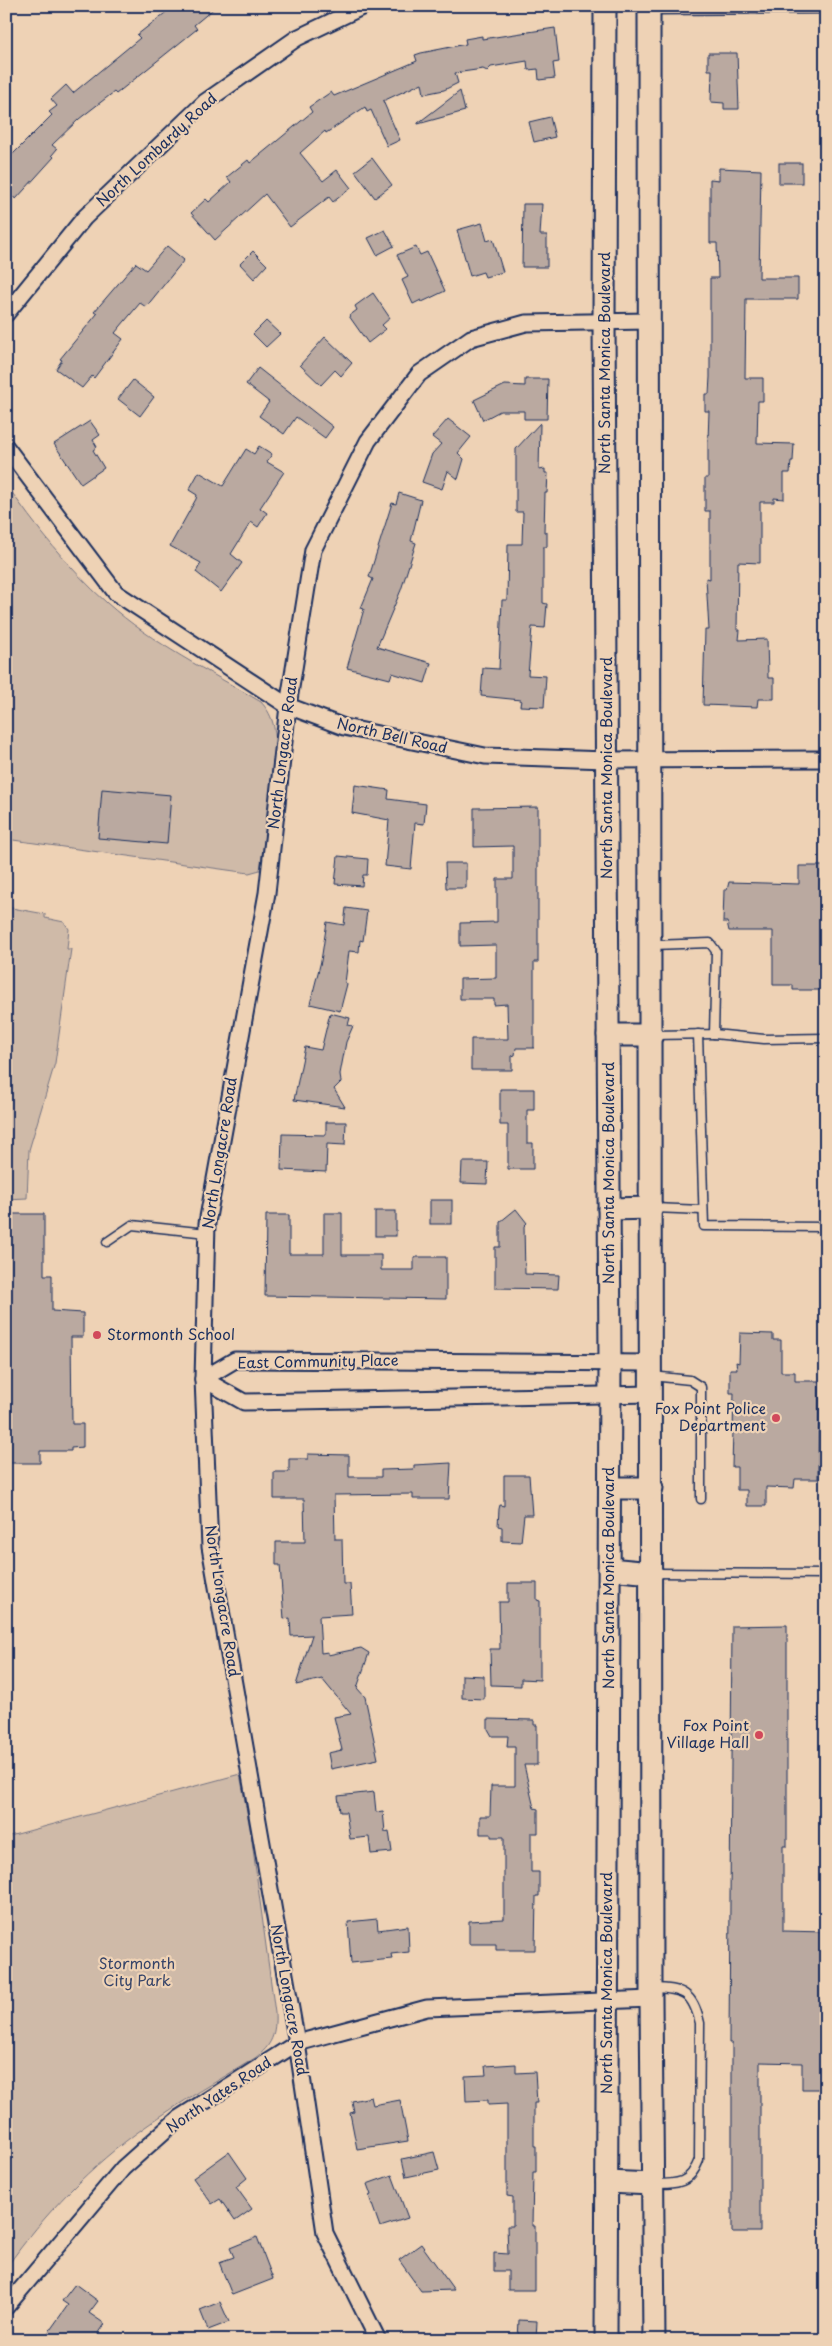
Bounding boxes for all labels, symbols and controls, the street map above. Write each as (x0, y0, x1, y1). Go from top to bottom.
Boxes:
street label: North Lombardy Road (90, 87, 222, 211)
street label: North Santa Monica Boulevard (592, 252, 615, 474)
street label: North Santa Monica Boulevard (594, 657, 617, 879)
street label: North Longacre Road (261, 675, 302, 830)
street label: North Bell Road (335, 711, 450, 758)
street label: North Santa Monica Boulevard (596, 1062, 619, 1284)
street label: North Longacre Road (195, 1075, 242, 1230)
place label: Stormonth School (107, 1322, 235, 1345)
marker: Stormonth School (91, 1329, 103, 1341)
street label: East Community Place (237, 1348, 399, 1373)
place label: Fox Point Police Department (654, 1396, 766, 1436)
marker: Fox Point Police Department (770, 1412, 782, 1424)
street label: North Santa Monica Boulevard (596, 1467, 619, 1689)
street label: North Longacre Road (200, 1523, 247, 1679)
place label: Fox Point Village Hall (667, 1713, 749, 1753)
marker: Fox Point Village Hall (753, 1729, 765, 1741)
street label: North Santa Monica Boulevard (594, 1872, 617, 2094)
street label: North Longacre Road (266, 1922, 315, 2078)
park label: Stormonth City Park (99, 1951, 175, 1991)
street label: North Yates Road (161, 2050, 276, 2138)

